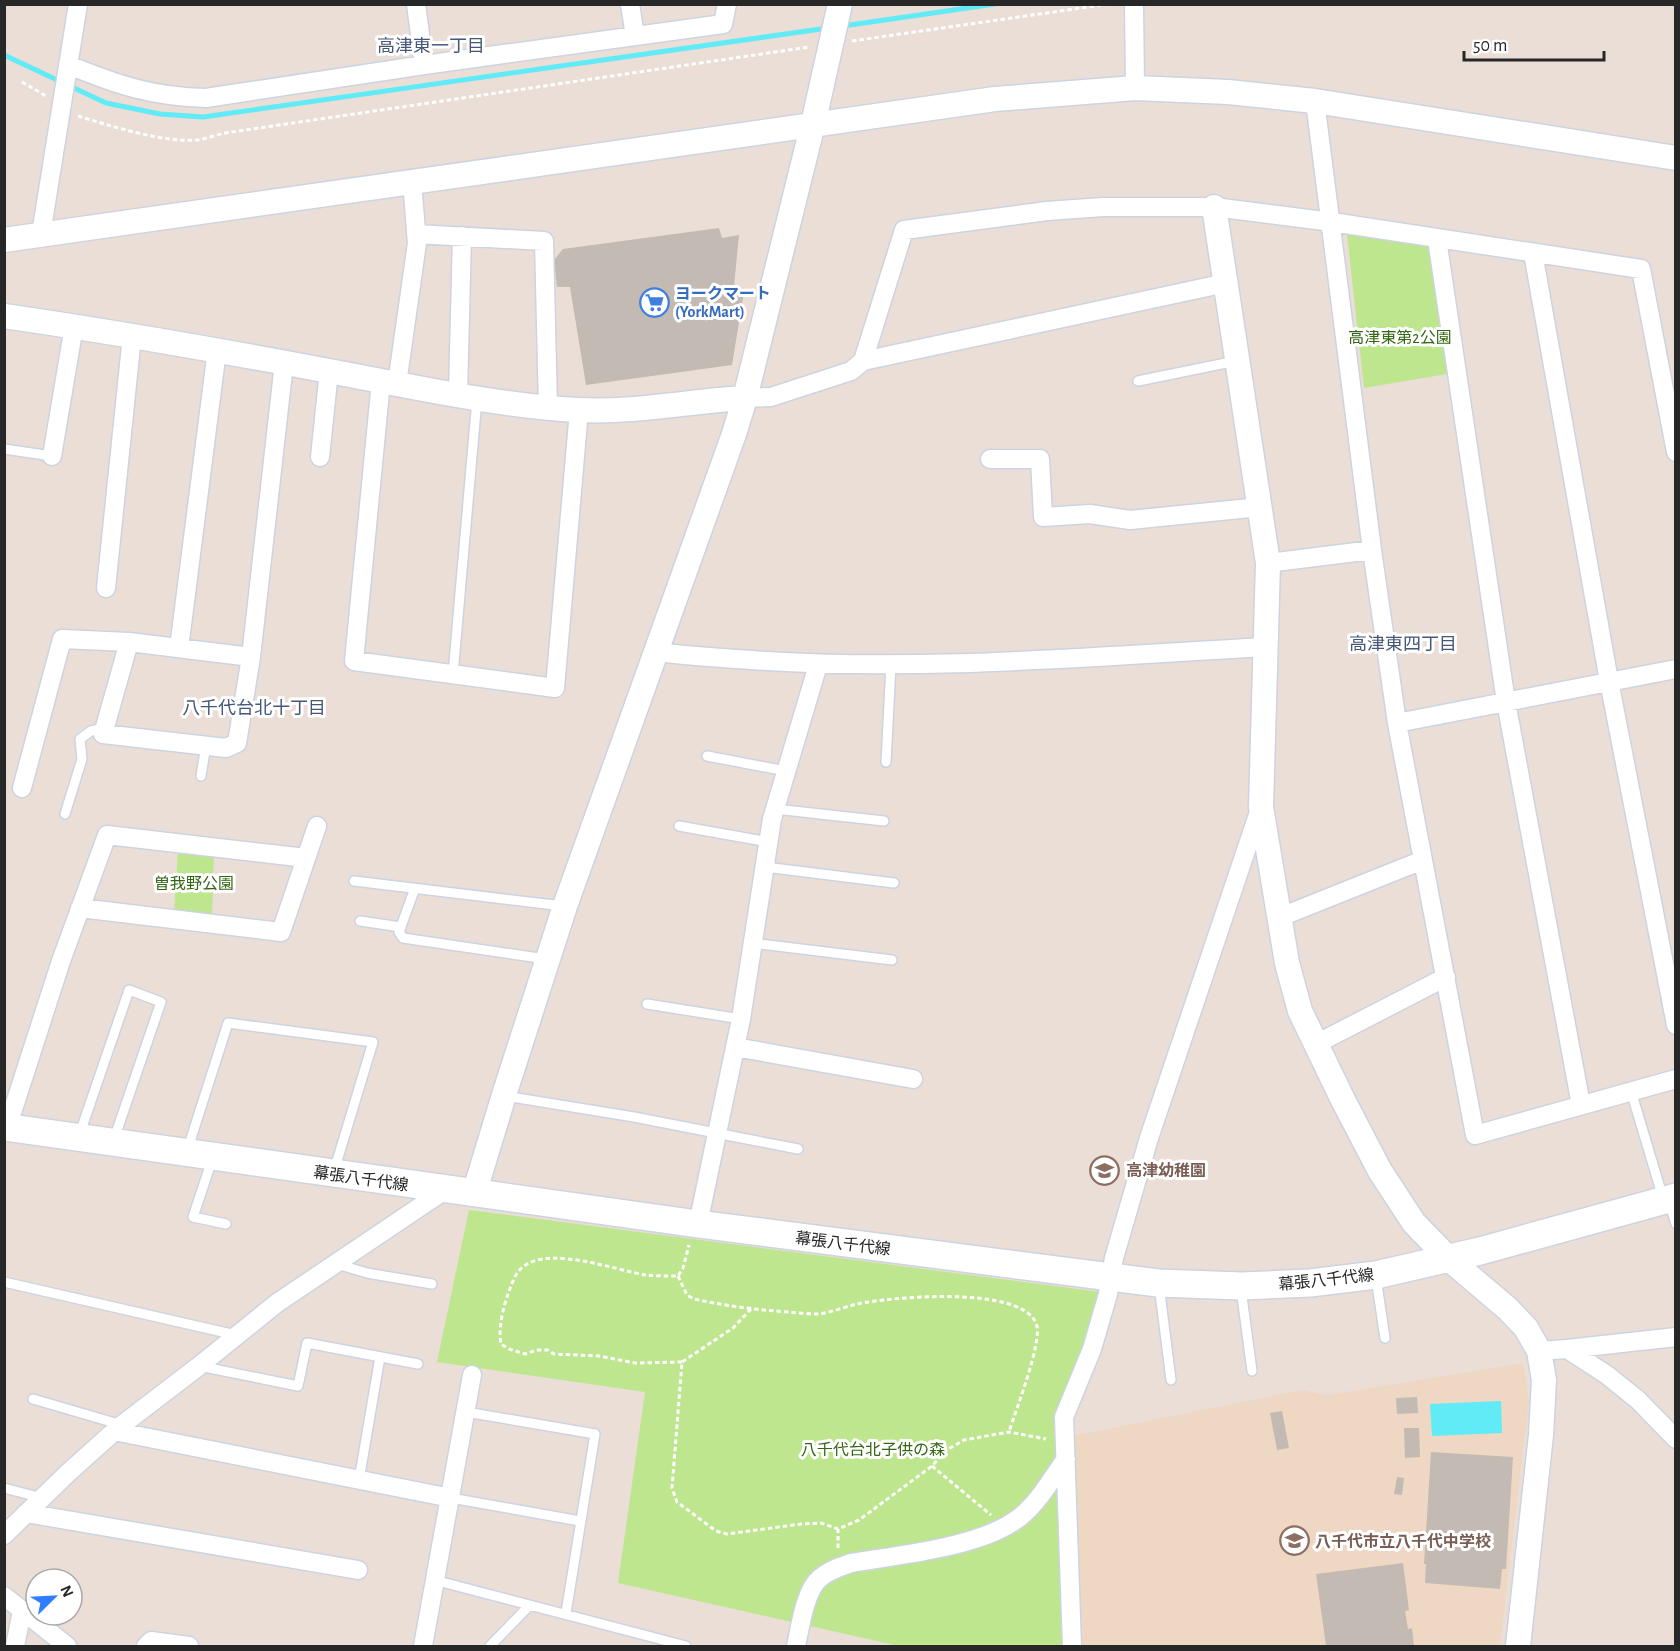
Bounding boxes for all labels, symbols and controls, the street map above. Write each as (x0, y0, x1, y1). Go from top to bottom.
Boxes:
scale bar (1464, 24, 1604, 62)
district label: 高津東一丁目 (377, 37, 485, 56)
text: 50 m (1473, 37, 1507, 55)
place label: ヨークマート (YorkMart) (675, 285, 771, 320)
supermarket icon: ヨークマート (YorkMart) (638, 286, 670, 318)
park label: 高津東第2公園 (1348, 329, 1452, 346)
district label: 高津東四丁目 (1349, 635, 1457, 654)
district label: 八千代台北十丁目 (182, 698, 326, 718)
park label: 曽我野公園 (154, 875, 234, 892)
school or university icon: 高津幼稚園 (1089, 1154, 1121, 1186)
place label: 高津幼稚園 (1126, 1162, 1206, 1179)
street label: 幕張八千代線 (312, 1163, 410, 1194)
street label: 幕張八千代線 (794, 1229, 892, 1258)
street label: 幕張八千代線 (1277, 1266, 1375, 1293)
park label: 八千代台北子供の森 (801, 1441, 945, 1458)
school or university icon: 八千代市立八千代中学校 (1278, 1525, 1310, 1557)
place label: 八千代市立八千代中学校 (1315, 1532, 1491, 1550)
north arrow (24, 1567, 84, 1627)
text: N (57, 1583, 76, 1600)

